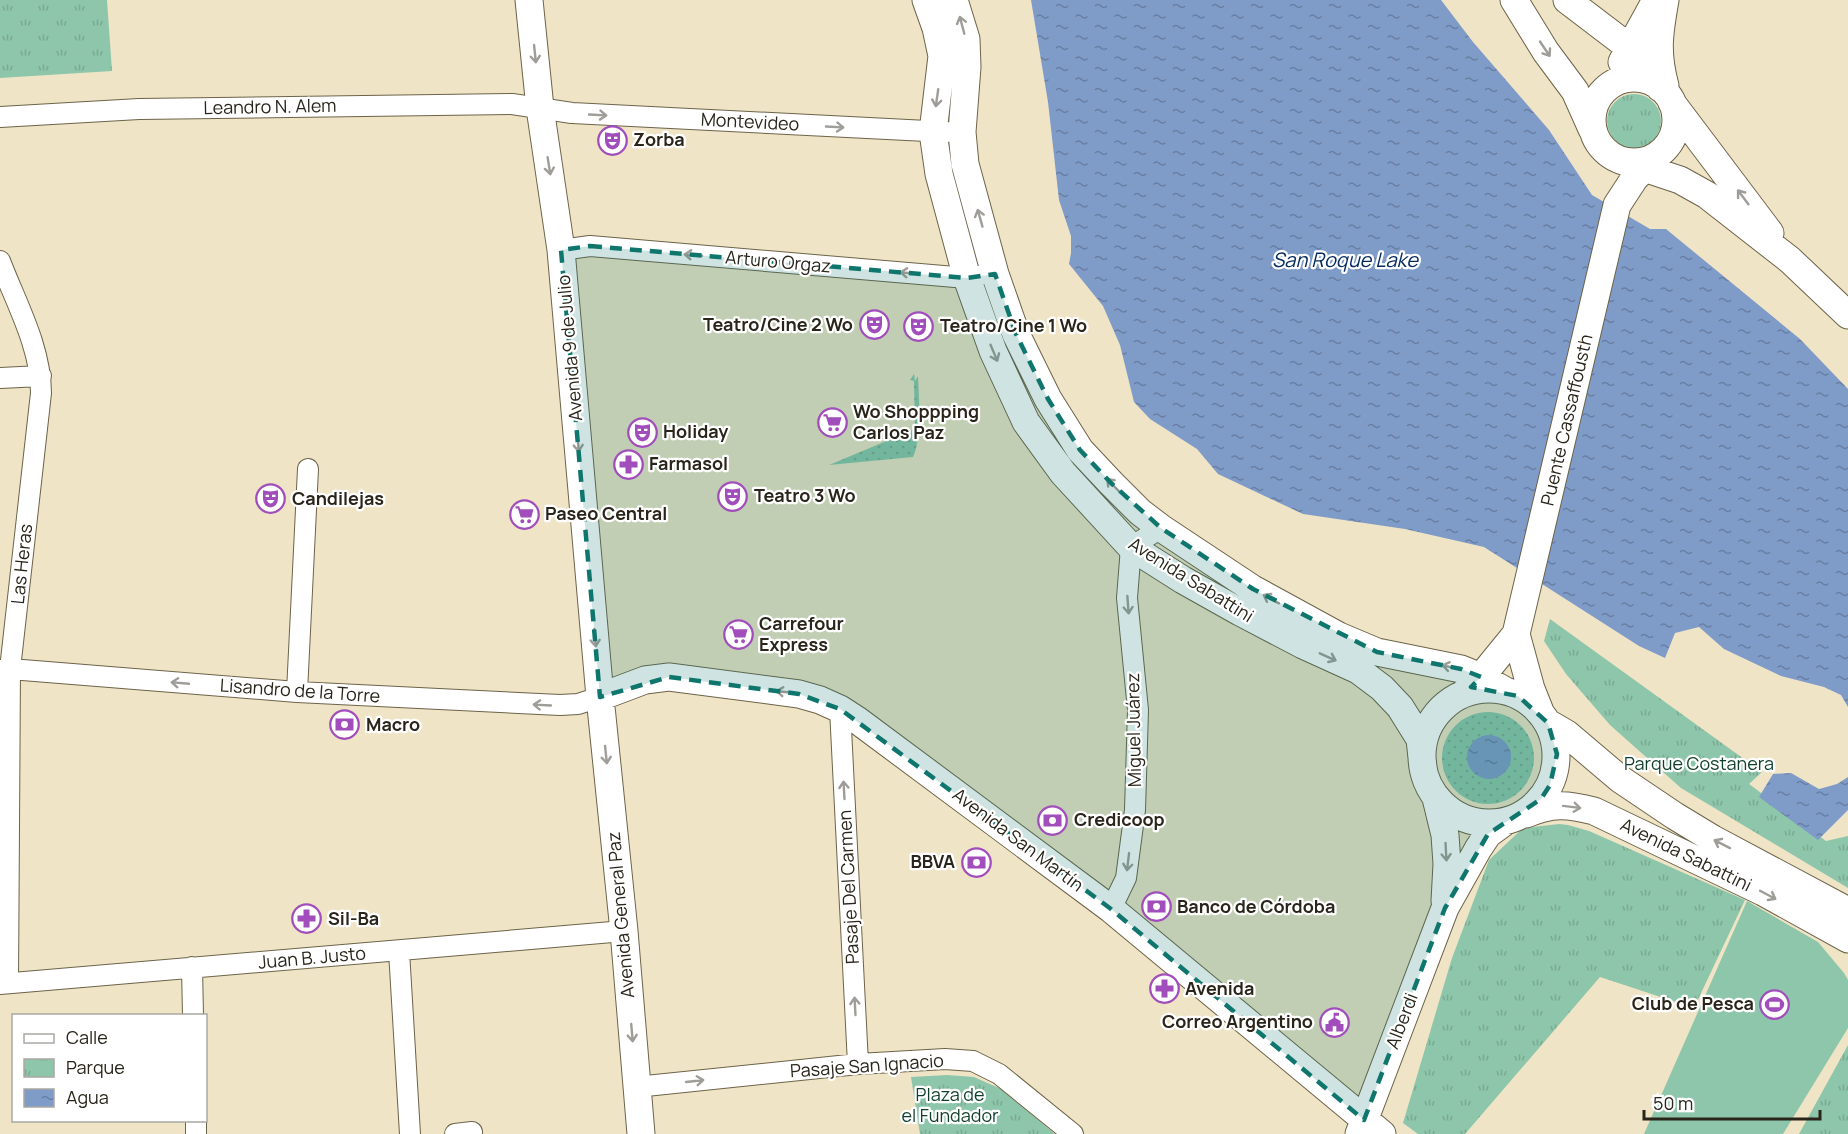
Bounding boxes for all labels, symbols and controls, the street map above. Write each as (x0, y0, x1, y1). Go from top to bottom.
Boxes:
one-way arrow (956, 16, 968, 35)
one-way arrow (1539, 41, 1551, 57)
one-way arrow (530, 44, 541, 64)
one-way arrow (932, 87, 943, 107)
street label: Leandro N. Alem (203, 93, 337, 119)
street label: Montevideo (700, 106, 800, 136)
one-way arrow (587, 109, 607, 120)
one-way arrow (824, 121, 844, 132)
theatre icon: Zorba (596, 124, 628, 156)
place label: Zorba (633, 127, 685, 151)
one-way arrow (543, 156, 554, 175)
one-way arrow (1736, 189, 1749, 205)
one-way arrow (973, 208, 985, 227)
street label: Arturo Orgaz (724, 244, 832, 278)
water label: San Roque Lake (1272, 246, 1419, 273)
one-way arrow (684, 249, 704, 260)
one-way arrow (899, 267, 919, 278)
street label: Avenida 9 de Julio (551, 274, 587, 422)
theatre icon: Teatro/Cine 2 Wo (858, 309, 890, 341)
theatre icon: Teatro/Cine 1 Wo (903, 310, 935, 342)
place label: Teatro/Cine 2 Wo (703, 312, 853, 336)
place label: Teatro/Cine 1 Wo (940, 313, 1087, 337)
street label: Puente Cassaffousth (1535, 332, 1597, 508)
one-way arrow (989, 343, 1000, 361)
place label: Wo Shoppping Carlos Paz (853, 399, 979, 444)
supermarket icon: Wo Shoppping Carlos Paz (816, 406, 848, 438)
theatre icon: Holiday (626, 416, 658, 448)
place label: Holiday (663, 419, 728, 443)
one-way arrow (573, 433, 584, 453)
pharmacy icon: Farmasol (612, 448, 644, 480)
place label: Farmasol (649, 451, 728, 475)
one-way arrow (1106, 478, 1120, 493)
theatre icon: Teatro 3 Wo (717, 480, 749, 512)
theatre icon: Candilejas (255, 483, 287, 515)
place label: Teatro 3 Wo (754, 483, 856, 507)
place label: Candilejas (292, 486, 384, 510)
supermarket icon: Paseo Central (508, 498, 540, 530)
place label: Paseo Central (545, 501, 667, 525)
street label: Las Heras (5, 523, 37, 605)
street label: Avenida Sabattini (1125, 531, 1259, 627)
one-way arrow (1262, 593, 1280, 604)
one-way arrow (1123, 595, 1134, 615)
place label: Carrefour Express (759, 611, 844, 656)
supermarket icon: Carrefour Express (722, 618, 754, 650)
one-way arrow (589, 627, 600, 647)
one-way arrow (1319, 651, 1337, 663)
one-way arrow (1442, 661, 1462, 672)
street label: Lisandro de la Torre (219, 672, 381, 708)
street label: Miguel Juárez (1120, 673, 1146, 787)
one-way arrow (171, 677, 191, 688)
one-way arrow (775, 686, 795, 697)
one-way arrow (533, 699, 553, 710)
bank icon: Macro (329, 709, 361, 741)
place label: Macro (366, 712, 420, 736)
one-way arrow (601, 744, 612, 764)
park label: Parque Costanera (1624, 751, 1774, 775)
one-way arrow (839, 781, 850, 801)
street label: Avenida San Martín (948, 782, 1089, 896)
one-way arrow (1562, 802, 1582, 813)
bank icon: Credicoop (1037, 804, 1069, 836)
place label: Credicoop (1074, 807, 1165, 831)
street label: Pasaje Del Carmen (832, 809, 864, 965)
street label: Avenida Sabattini (1617, 812, 1756, 896)
street label: Avenida General Paz (601, 831, 639, 999)
one-way arrow (1714, 837, 1732, 849)
one-way arrow (1441, 842, 1452, 862)
bank icon: BBVA (960, 846, 992, 878)
place label: BBVA (910, 849, 955, 873)
one-way arrow (1123, 852, 1134, 872)
one-way arrow (1759, 890, 1777, 902)
bank icon: Banco de Córdoba (1140, 891, 1172, 923)
place label: Banco de Córdoba (1177, 894, 1335, 918)
pharmacy icon: Sil-Ba (291, 903, 323, 935)
place label: Sil-Ba (328, 906, 379, 930)
street label: Juan B. Justo (257, 940, 367, 974)
pharmacy icon: Avenida (1148, 973, 1180, 1005)
place label: Avenida (1185, 976, 1254, 1000)
sports icon: Club de Pesca (1759, 988, 1791, 1020)
street label: Alberdi (1379, 989, 1423, 1052)
place label: Club de Pesca (1632, 991, 1754, 1015)
one-way arrow (850, 996, 861, 1016)
public building icon: Correo Argentino (1318, 1006, 1350, 1038)
place label: Correo Argentino (1162, 1009, 1313, 1033)
legend (12, 1014, 207, 1122)
one-way arrow (627, 1022, 638, 1042)
text: Calle (66, 1025, 108, 1049)
street label: Pasaje San Ignacio (789, 1048, 945, 1082)
text: Parque (66, 1055, 125, 1079)
one-way arrow (684, 1075, 704, 1086)
park label: Plaza de el Fundador (901, 1082, 999, 1127)
scale bar (1644, 1083, 1820, 1121)
text: Agua (66, 1085, 109, 1109)
text: 50 m (1653, 1091, 1693, 1115)

